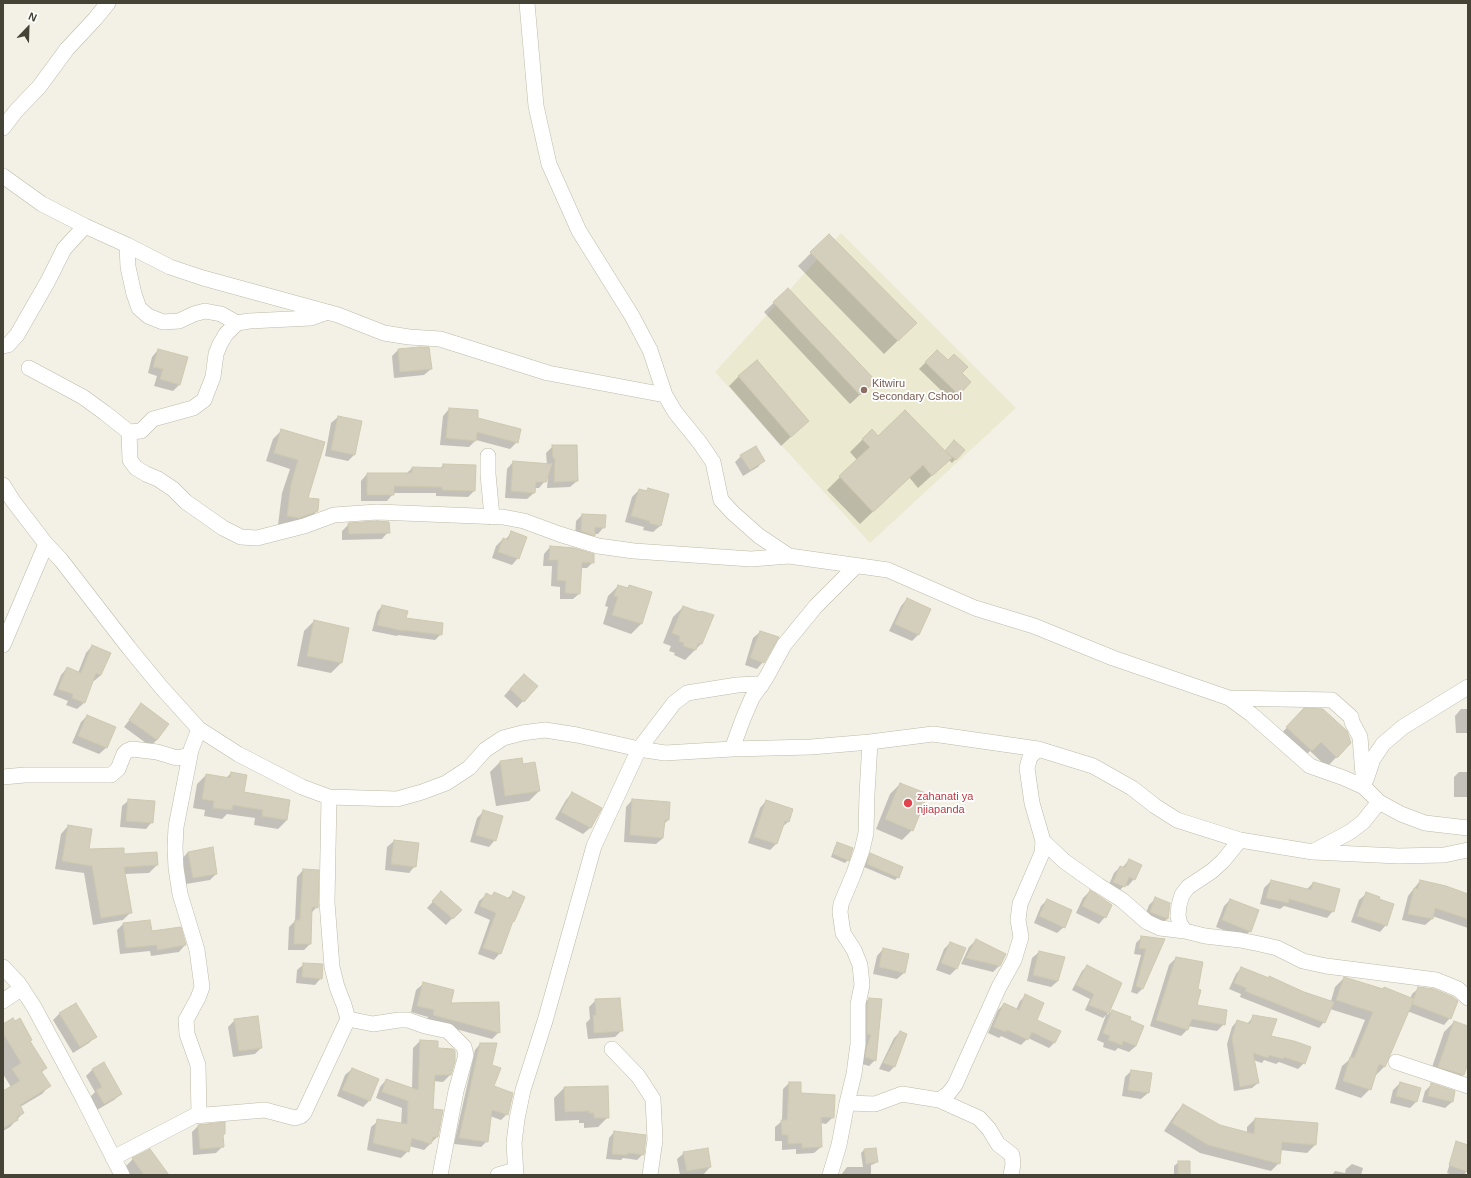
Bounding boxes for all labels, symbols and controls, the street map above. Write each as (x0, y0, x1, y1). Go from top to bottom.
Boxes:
north arrow (8, 8, 48, 48)
text: N (27, 10, 39, 24)
place label: Kitwiru Secondary Cshool (872, 377, 962, 403)
marker: Kitwiru Secondary Cshool (859, 385, 869, 395)
place label: zahanati ya njiapanda (917, 790, 973, 816)
marker: zahanati ya njiapanda (902, 797, 914, 809)

